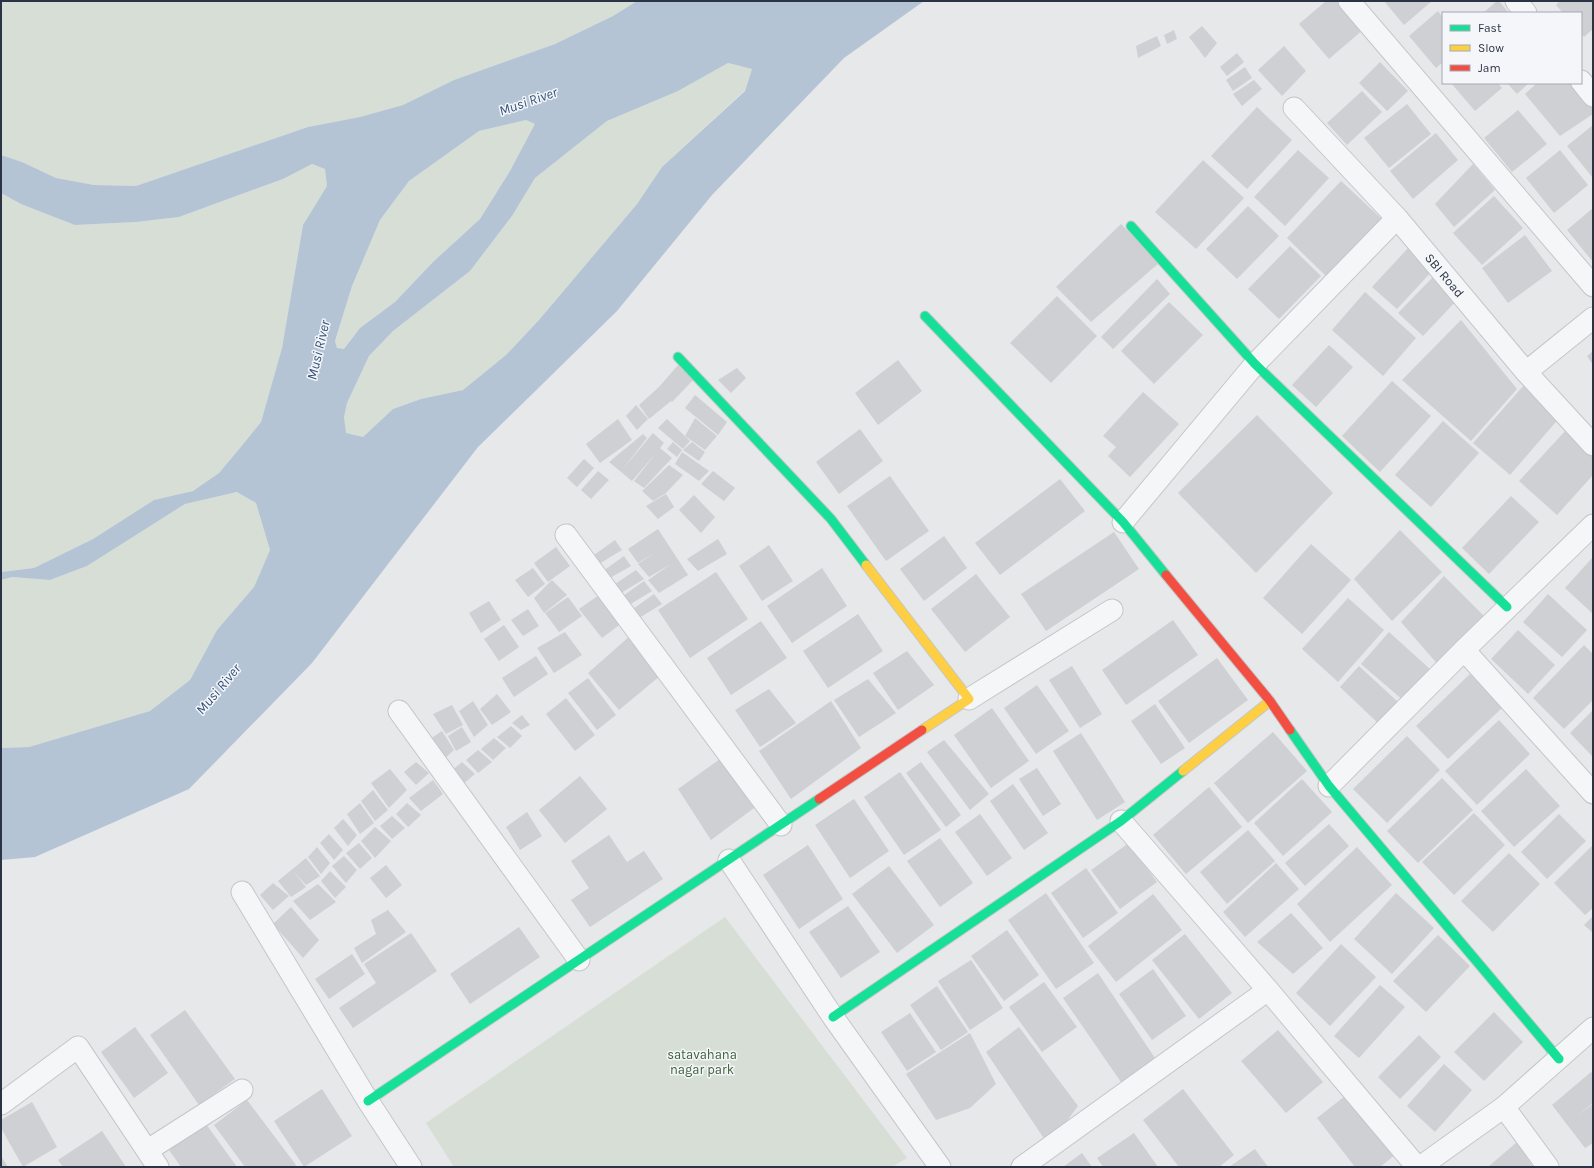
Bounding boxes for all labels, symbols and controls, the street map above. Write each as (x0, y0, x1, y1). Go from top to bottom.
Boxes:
legend (1442, 12, 1582, 84)
text: Fast (1478, 21, 1502, 35)
text: Slow (1478, 41, 1504, 55)
text: Jam (1478, 61, 1501, 75)
water label: Musi River (497, 83, 561, 119)
street label: SBI Road (1422, 250, 1467, 300)
water label: Musi River (303, 317, 334, 382)
water label: Musi River (192, 660, 245, 718)
park label: satavahana nagar park (667, 1047, 737, 1077)

